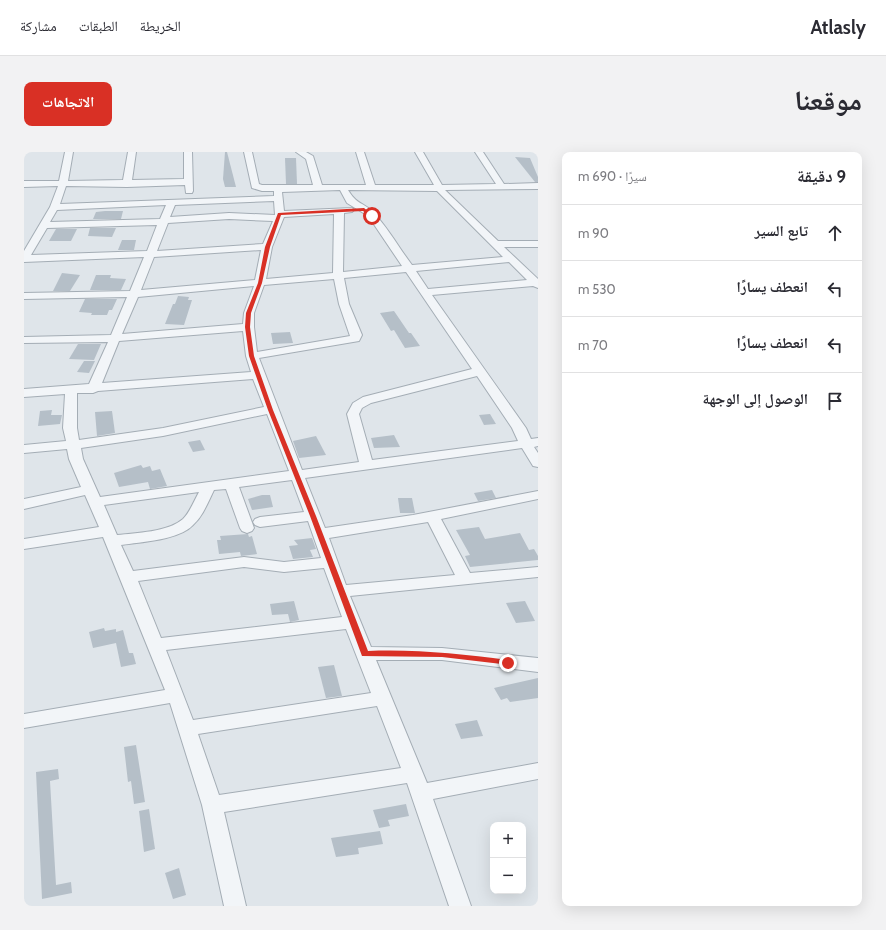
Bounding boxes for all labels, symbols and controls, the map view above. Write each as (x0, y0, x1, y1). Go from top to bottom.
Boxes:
text: Atlasly (810, 16, 866, 39)
text: مشاركة (20, 17, 57, 35)
text: الطبقات (79, 17, 118, 35)
text: الخريطة (140, 17, 181, 35)
button: الاتجاهات (24, 82, 112, 126)
text: موقعنا (794, 83, 862, 117)
text: 9 دقيقة (797, 166, 846, 186)
text: سيرًا · 690 m (578, 168, 647, 184)
route start (363, 207, 381, 225)
text: تابع السير (755, 222, 808, 240)
icon: ahead (824, 222, 846, 244)
text: 90 m (578, 225, 609, 241)
text: انعطف يسارًا (737, 278, 808, 296)
icon: left (824, 278, 846, 300)
text: 530 m (578, 281, 615, 297)
text: انعطف يسارًا (737, 334, 808, 352)
icon: left (824, 334, 846, 356)
text: 70 m (578, 337, 608, 353)
text: الوصول إلى الوجهة (703, 390, 808, 408)
icon: arrive (824, 390, 846, 412)
route end (499, 654, 517, 672)
map controls (490, 822, 526, 894)
button: + (490, 822, 526, 858)
button: − (490, 858, 526, 894)

